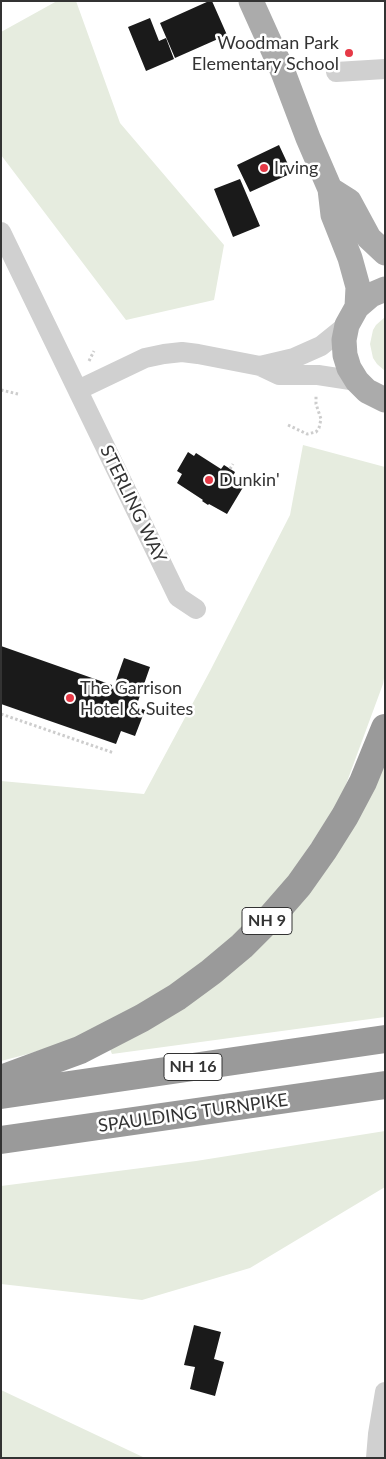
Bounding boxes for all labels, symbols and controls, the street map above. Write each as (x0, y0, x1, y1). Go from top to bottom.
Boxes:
place label: Woodman Park Elementary School (192, 32, 339, 74)
marker: Woodman Park Elementary School (343, 47, 355, 59)
place label: Irving (274, 157, 318, 179)
marker: Irving (258, 162, 270, 174)
street label: STERLING WAY (95, 442, 171, 566)
place label: Dunkin' (219, 469, 280, 491)
marker: Dunkin' (203, 474, 215, 486)
place label: The Garrison Hotel & Suites (80, 677, 193, 720)
marker: The Garrison Hotel & Suites (64, 692, 76, 704)
road number: NH 9 (242, 908, 292, 934)
road number: NH 16 (164, 1054, 222, 1080)
street label: SPAULDING TURNPIKE (97, 1089, 289, 1137)

